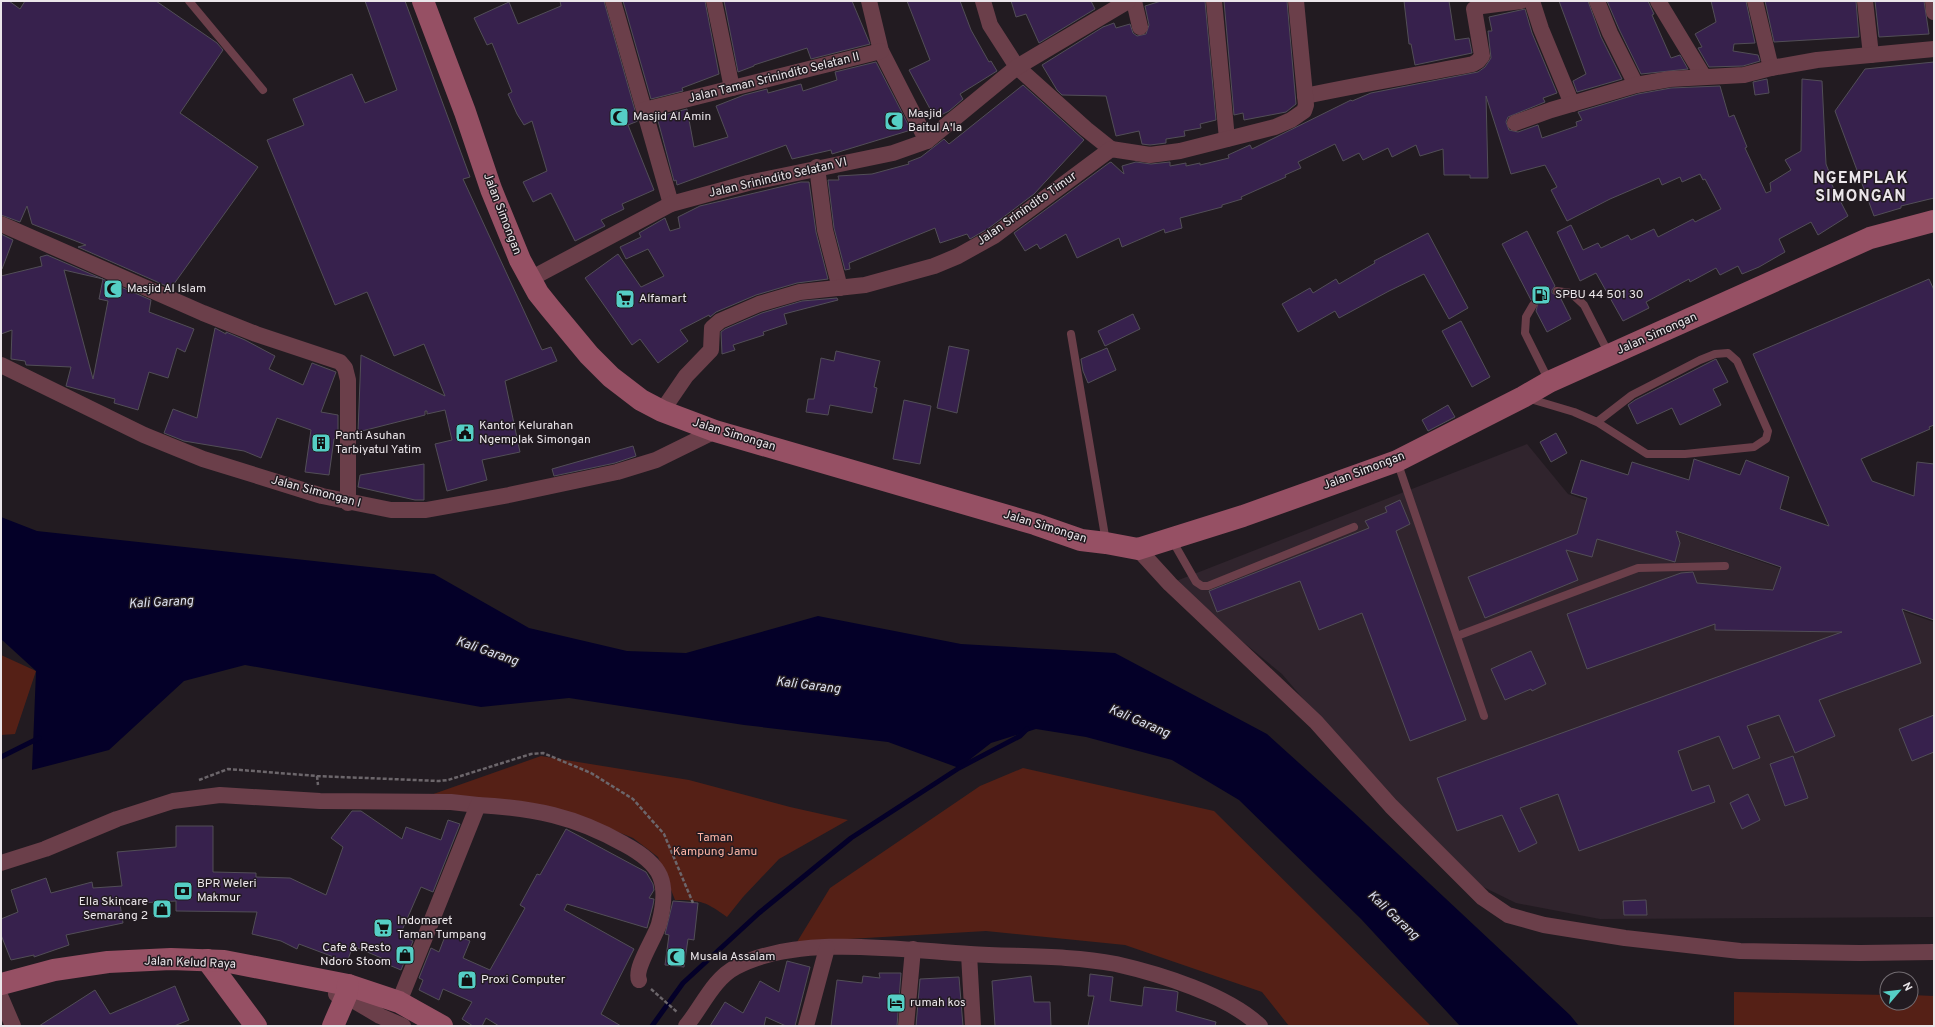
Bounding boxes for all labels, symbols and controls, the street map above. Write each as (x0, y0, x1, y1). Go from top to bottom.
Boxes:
street label: Jalan Taman Srinindito Selatan II (687, 49, 861, 107)
mosque icon: Masjid Al Amin (608, 106, 630, 128)
place label: Masjid Baitul A'la (908, 106, 962, 136)
place label: Masjid Al Amin (633, 109, 711, 125)
mosque icon: Masjid Baitul A'la (883, 110, 905, 132)
street label: Jalan Srinindito Selatan VI (707, 154, 849, 202)
street label: Jalan Srinindito Timur (974, 168, 1080, 250)
district label: NGEMPLAK SIMONGAN (1813, 169, 1909, 207)
street label: Jalan Simongan (479, 171, 525, 257)
mosque icon: Masjid Al Islam (102, 278, 124, 300)
place label: Masjid Al Islam (127, 281, 206, 297)
fuel station icon: SPBU 44 501 30 (1530, 284, 1552, 306)
place label: SPBU 44 501 30 (1555, 287, 1644, 303)
supermarket icon: Alfamart (614, 288, 636, 310)
place label: Alfamart (639, 291, 687, 307)
street label: Jalan Simongan (1614, 309, 1700, 359)
street label: Jalan Simongan (690, 415, 778, 455)
place label: Kantor Kelurahan Ngemplak Simongan (479, 418, 591, 448)
public building icon: Kantor Kelurahan Ngemplak Simongan (454, 422, 476, 444)
place label: Panti Asuhan Tarbiyatul Yatim (335, 428, 421, 458)
building icon: Panti Asuhan Tarbiyatul Yatim (310, 432, 332, 454)
street label: Jalan Simongan (1321, 448, 1407, 494)
street label: Jalan Simongan I (269, 472, 363, 512)
street label: Jalan Simongan (1001, 507, 1089, 547)
water label: Kali Garang (128, 593, 195, 613)
water label: Kali Garang (454, 634, 521, 670)
water label: Kali Garang (775, 674, 842, 698)
water label: Kali Garang (1106, 702, 1173, 742)
park label: Taman Kampung Jamu (673, 830, 757, 860)
place label: BPR Weleri Makmur (197, 876, 257, 906)
bank icon: BPR Weleri Makmur (172, 880, 194, 902)
water label: Kali Garang (1364, 888, 1423, 945)
place label: Ella Skincare Semarang 2 (79, 894, 148, 924)
shop icon: Ella Skincare Semarang 2 (151, 898, 173, 920)
place label: Indomaret Taman Tumpang (397, 913, 486, 943)
supermarket icon: Indomaret Taman Tumpang (372, 917, 394, 939)
place label: Cafe & Resto Ndoro Stoom (320, 940, 391, 970)
shop icon: Cafe & Resto Ndoro Stoom (394, 944, 416, 966)
mosque icon: Musala Assalam (665, 946, 687, 968)
place label: Musala Assalam (690, 949, 775, 965)
street label: Jalan Kelud Raya (144, 953, 236, 973)
shop icon: Proxi Computer (456, 969, 478, 991)
north arrow (1879, 971, 1919, 1011)
place label: Proxi Computer (481, 972, 566, 988)
text: N (1899, 980, 1915, 994)
hotel icon: rumah kos (885, 992, 907, 1014)
place label: rumah kos (910, 995, 966, 1011)

